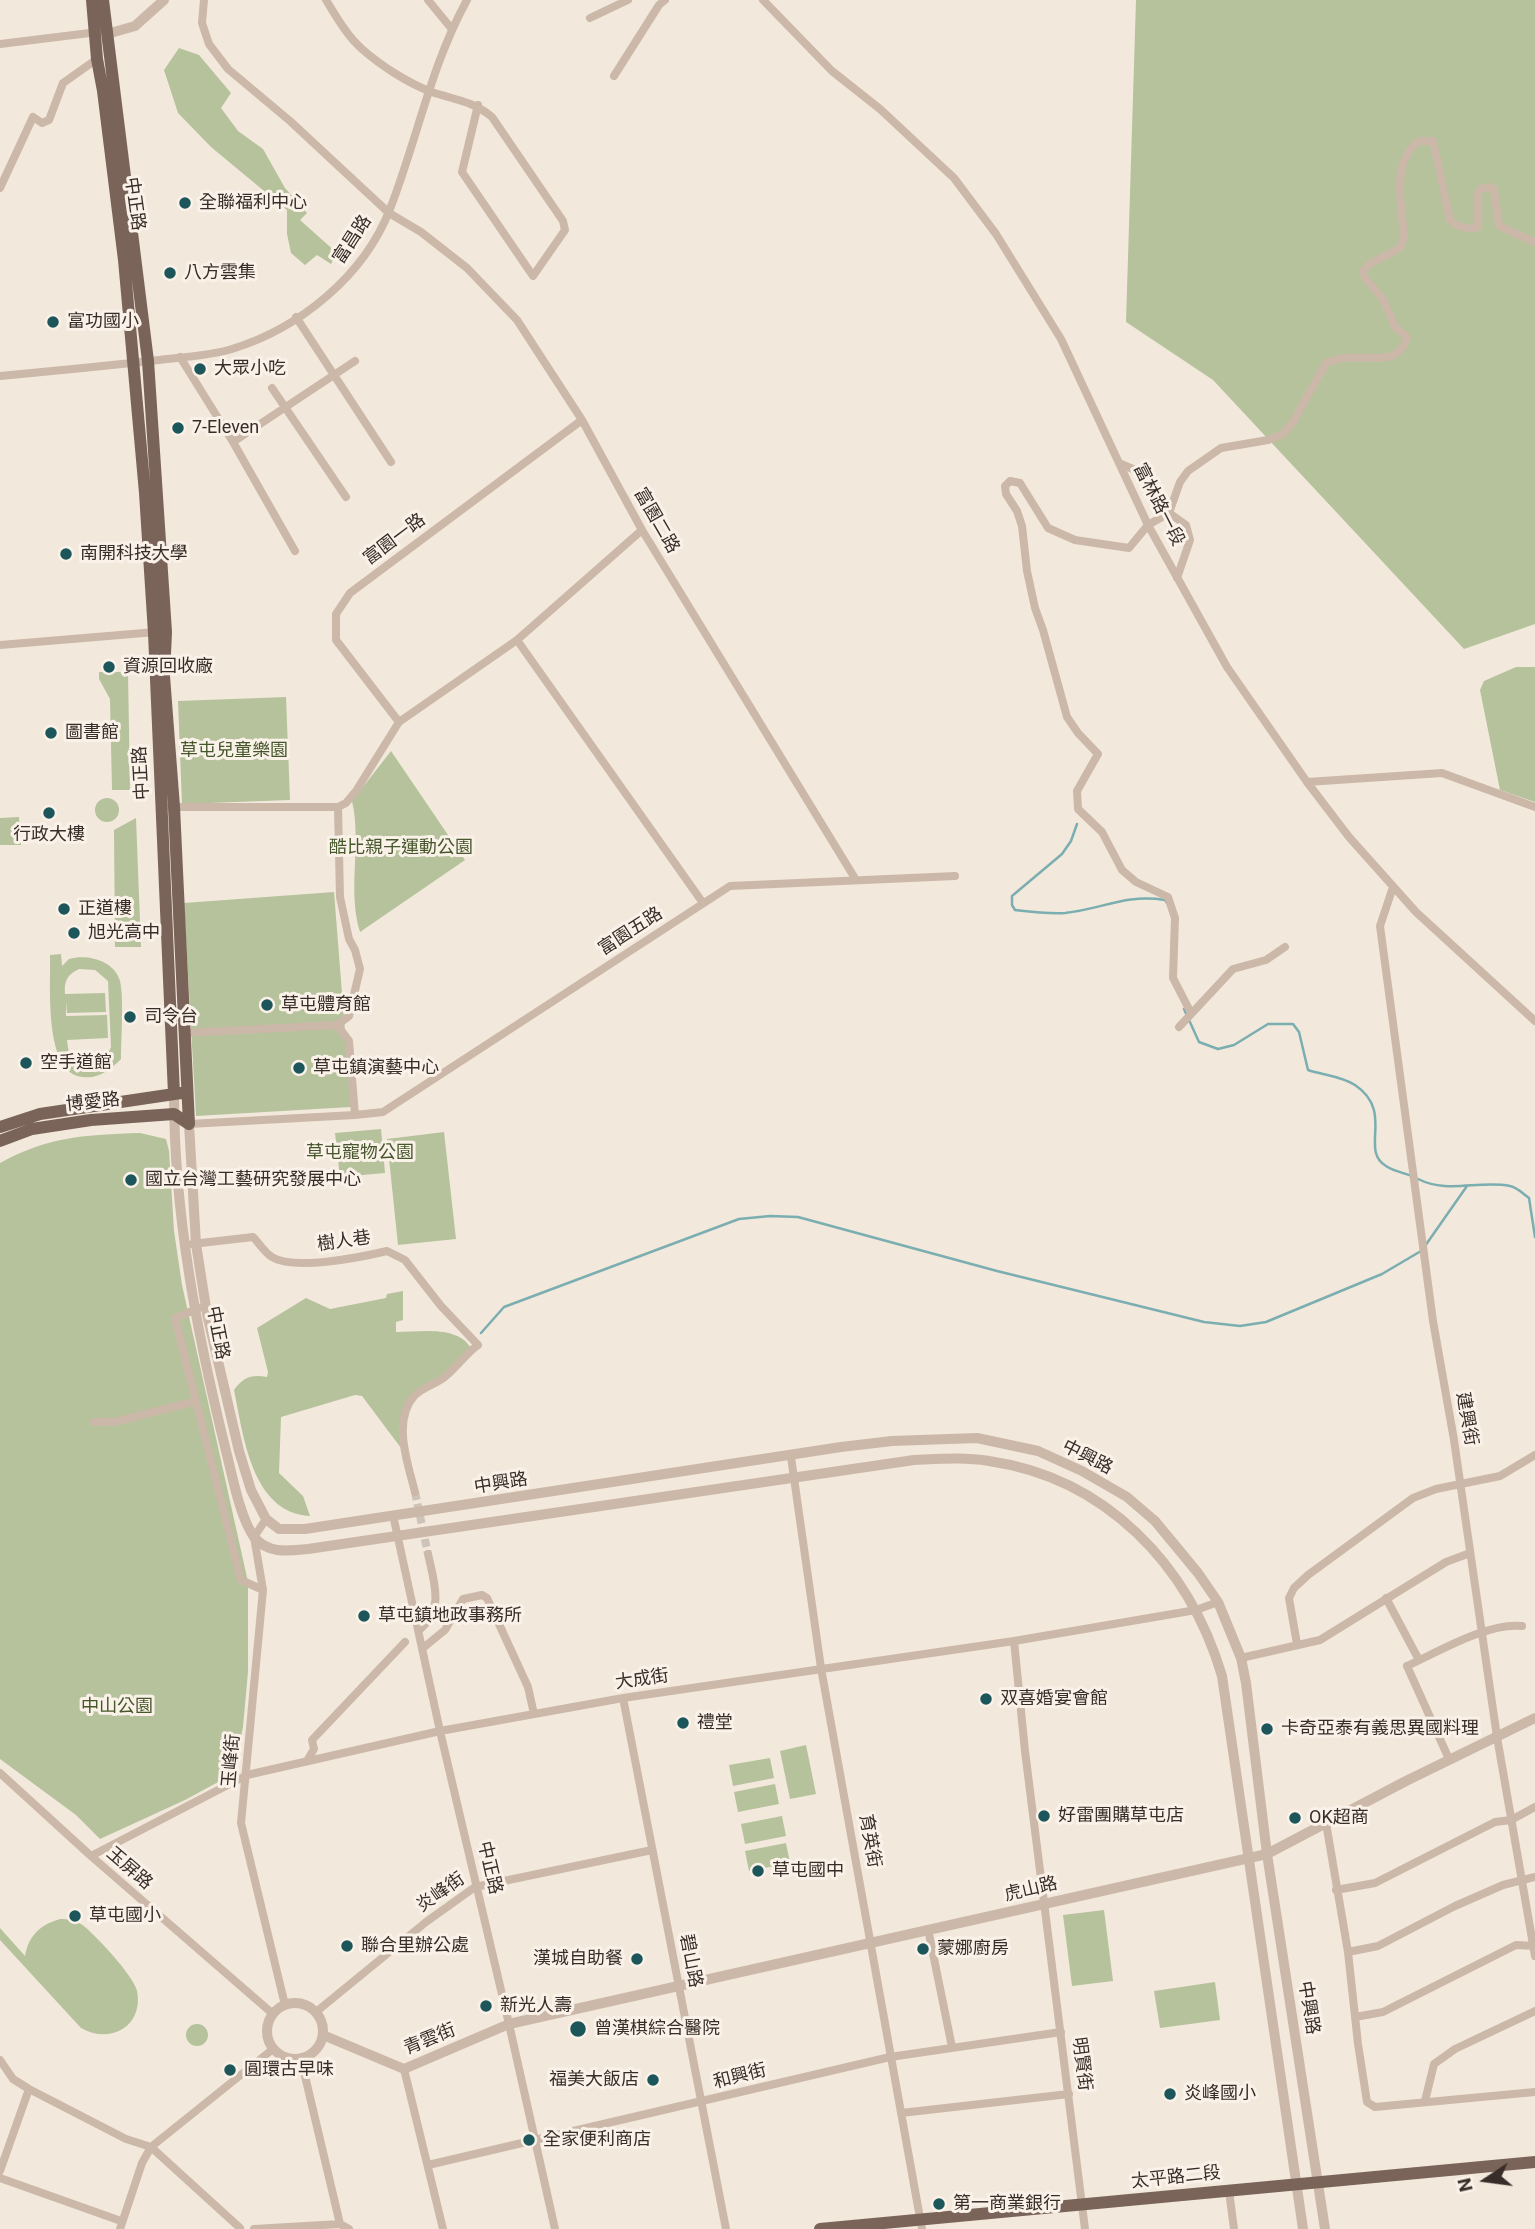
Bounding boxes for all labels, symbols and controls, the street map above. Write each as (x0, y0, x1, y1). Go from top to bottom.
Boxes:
street label: 中正路 (120, 176, 148, 232)
place label: 全聯福利中心 (199, 192, 307, 214)
marker: 全聯福利中心 (177, 195, 193, 211)
street label: 富昌路 (329, 211, 377, 269)
place label: 八方雲集 (184, 262, 256, 284)
marker: 八方雲集 (162, 265, 178, 281)
place label: 富功國小 (67, 311, 139, 333)
marker: 富功國小 (45, 314, 61, 330)
place label: 大眾小吃 (214, 358, 286, 380)
marker: 大眾小吃 (192, 361, 208, 377)
place label: 7-Eleven (192, 417, 259, 439)
marker: 7-Eleven (170, 420, 186, 436)
street label: 富林路一段 (1128, 460, 1188, 550)
street label: 富園二路 (629, 484, 683, 558)
street label: 富園一路 (360, 510, 430, 570)
place label: 南開科技大學 (80, 543, 188, 565)
marker: 南開科技大學 (58, 546, 74, 562)
place label: 資源回收廠 (123, 656, 213, 678)
marker: 資源回收廠 (101, 659, 117, 675)
place label: 圖書館 (65, 722, 119, 744)
marker: 圖書館 (43, 725, 59, 741)
park label: 草屯兒童樂園 (180, 740, 288, 762)
street label: 中正路 (130, 745, 154, 801)
marker: 行政大樓 (41, 805, 57, 821)
place label: 行政大樓 (13, 824, 85, 846)
park label: 酷比親子運動公園 (329, 837, 473, 859)
place label: 正道樓 (78, 898, 132, 920)
marker: 正道樓 (56, 901, 72, 917)
street label: 富園五路 (595, 903, 667, 961)
place label: 旭光高中 (88, 922, 160, 944)
marker: 旭光高中 (66, 925, 82, 941)
place label: 草屯體育館 (281, 994, 371, 1016)
marker: 草屯體育館 (259, 997, 275, 1013)
place label: 司令台 (144, 1006, 198, 1028)
marker: 司令台 (122, 1009, 138, 1025)
place label: 空手道館 (40, 1052, 112, 1074)
marker: 空手道館 (18, 1055, 34, 1071)
place label: 草屯鎮演藝中心 (313, 1057, 439, 1079)
marker: 草屯鎮演藝中心 (291, 1060, 307, 1076)
street label: 博愛路 (65, 1089, 121, 1117)
park label: 草屯寵物公園 (306, 1142, 414, 1164)
place label: 國立台灣工藝研究發展中心 (145, 1169, 361, 1191)
marker: 國立台灣工藝研究發展中心 (123, 1172, 139, 1188)
street label: 樹人巷 (316, 1228, 372, 1256)
street label: 中正路 (201, 1304, 233, 1362)
street label: 建興街 (1451, 1391, 1481, 1447)
street label: 中興路 (1058, 1436, 1116, 1480)
street label: 中興路 (473, 1469, 529, 1499)
place label: 草屯鎮地政事務所 (378, 1605, 522, 1627)
marker: 草屯鎮地政事務所 (356, 1608, 372, 1624)
street label: 大成街 (614, 1666, 670, 1694)
place label: 双喜婚宴會館 (1000, 1688, 1108, 1710)
marker: 双喜婚宴會館 (978, 1691, 994, 1707)
park label: 中山公園 (81, 1696, 153, 1718)
place label: 禮堂 (697, 1712, 733, 1734)
marker: 禮堂 (675, 1715, 691, 1731)
place label: 卡奇亞泰有義思異國料理 (1281, 1718, 1479, 1740)
marker: 卡奇亞泰有義思異國料理 (1259, 1721, 1275, 1737)
street label: 玉峰街 (219, 1733, 245, 1789)
place label: 好雷團購草屯店 (1058, 1805, 1184, 1827)
place label: OK超商 (1309, 1807, 1369, 1829)
marker: 好雷團購草屯店 (1036, 1808, 1052, 1824)
marker: OK超商 (1287, 1810, 1303, 1826)
street label: 育英街 (854, 1813, 884, 1869)
street label: 中正路 (472, 1839, 506, 1897)
street label: 玉屏路 (102, 1843, 156, 1895)
place label: 草屯國中 (772, 1860, 844, 1882)
marker: 草屯國中 (750, 1863, 766, 1879)
street label: 炎峰街 (413, 1869, 469, 1917)
street label: 虎山路 (1002, 1873, 1060, 1907)
place label: 草屯國小 (89, 1905, 161, 1927)
marker: 草屯國小 (67, 1908, 83, 1924)
street label: 碧山路 (674, 1932, 706, 1990)
place label: 聯合里辦公處 (361, 1935, 469, 1957)
marker: 聯合里辦公處 (339, 1938, 355, 1954)
place label: 蒙娜廚房 (937, 1938, 1009, 1960)
marker: 蒙娜廚房 (915, 1941, 931, 1957)
place label: 漢城自助餐 (533, 1948, 623, 1970)
marker: 漢城自助餐 (629, 1951, 645, 1967)
street label: 中興路 (1293, 1980, 1323, 2036)
place label: 新光人壽 (500, 1995, 572, 2017)
marker: 新光人壽 (478, 1998, 494, 2014)
place label: 曾漢棋綜合醫院 (594, 2018, 720, 2040)
marker: 曾漢棋綜合醫院 (568, 2019, 588, 2039)
street label: 青雲街 (401, 2020, 459, 2060)
street label: 明賢街 (1067, 2036, 1095, 2092)
place label: 圓環古早味 (244, 2059, 334, 2081)
street label: 和興街 (711, 2060, 769, 2094)
marker: 圓環古早味 (222, 2062, 238, 2078)
place label: 福美大飯店 (549, 2069, 639, 2091)
marker: 福美大飯店 (645, 2072, 661, 2088)
place label: 炎峰國小 (1184, 2083, 1256, 2105)
marker: 炎峰國小 (1162, 2086, 1178, 2102)
place label: 全家便利商店 (543, 2129, 651, 2151)
marker: 全家便利商店 (521, 2132, 537, 2148)
north arrow (1451, 2145, 1521, 2215)
street label: 太平路二段 (1130, 2163, 1222, 2193)
text: N (1452, 2176, 1478, 2194)
place label: 第一商業銀行 (953, 2193, 1061, 2215)
marker: 第一商業銀行 (931, 2196, 947, 2212)

